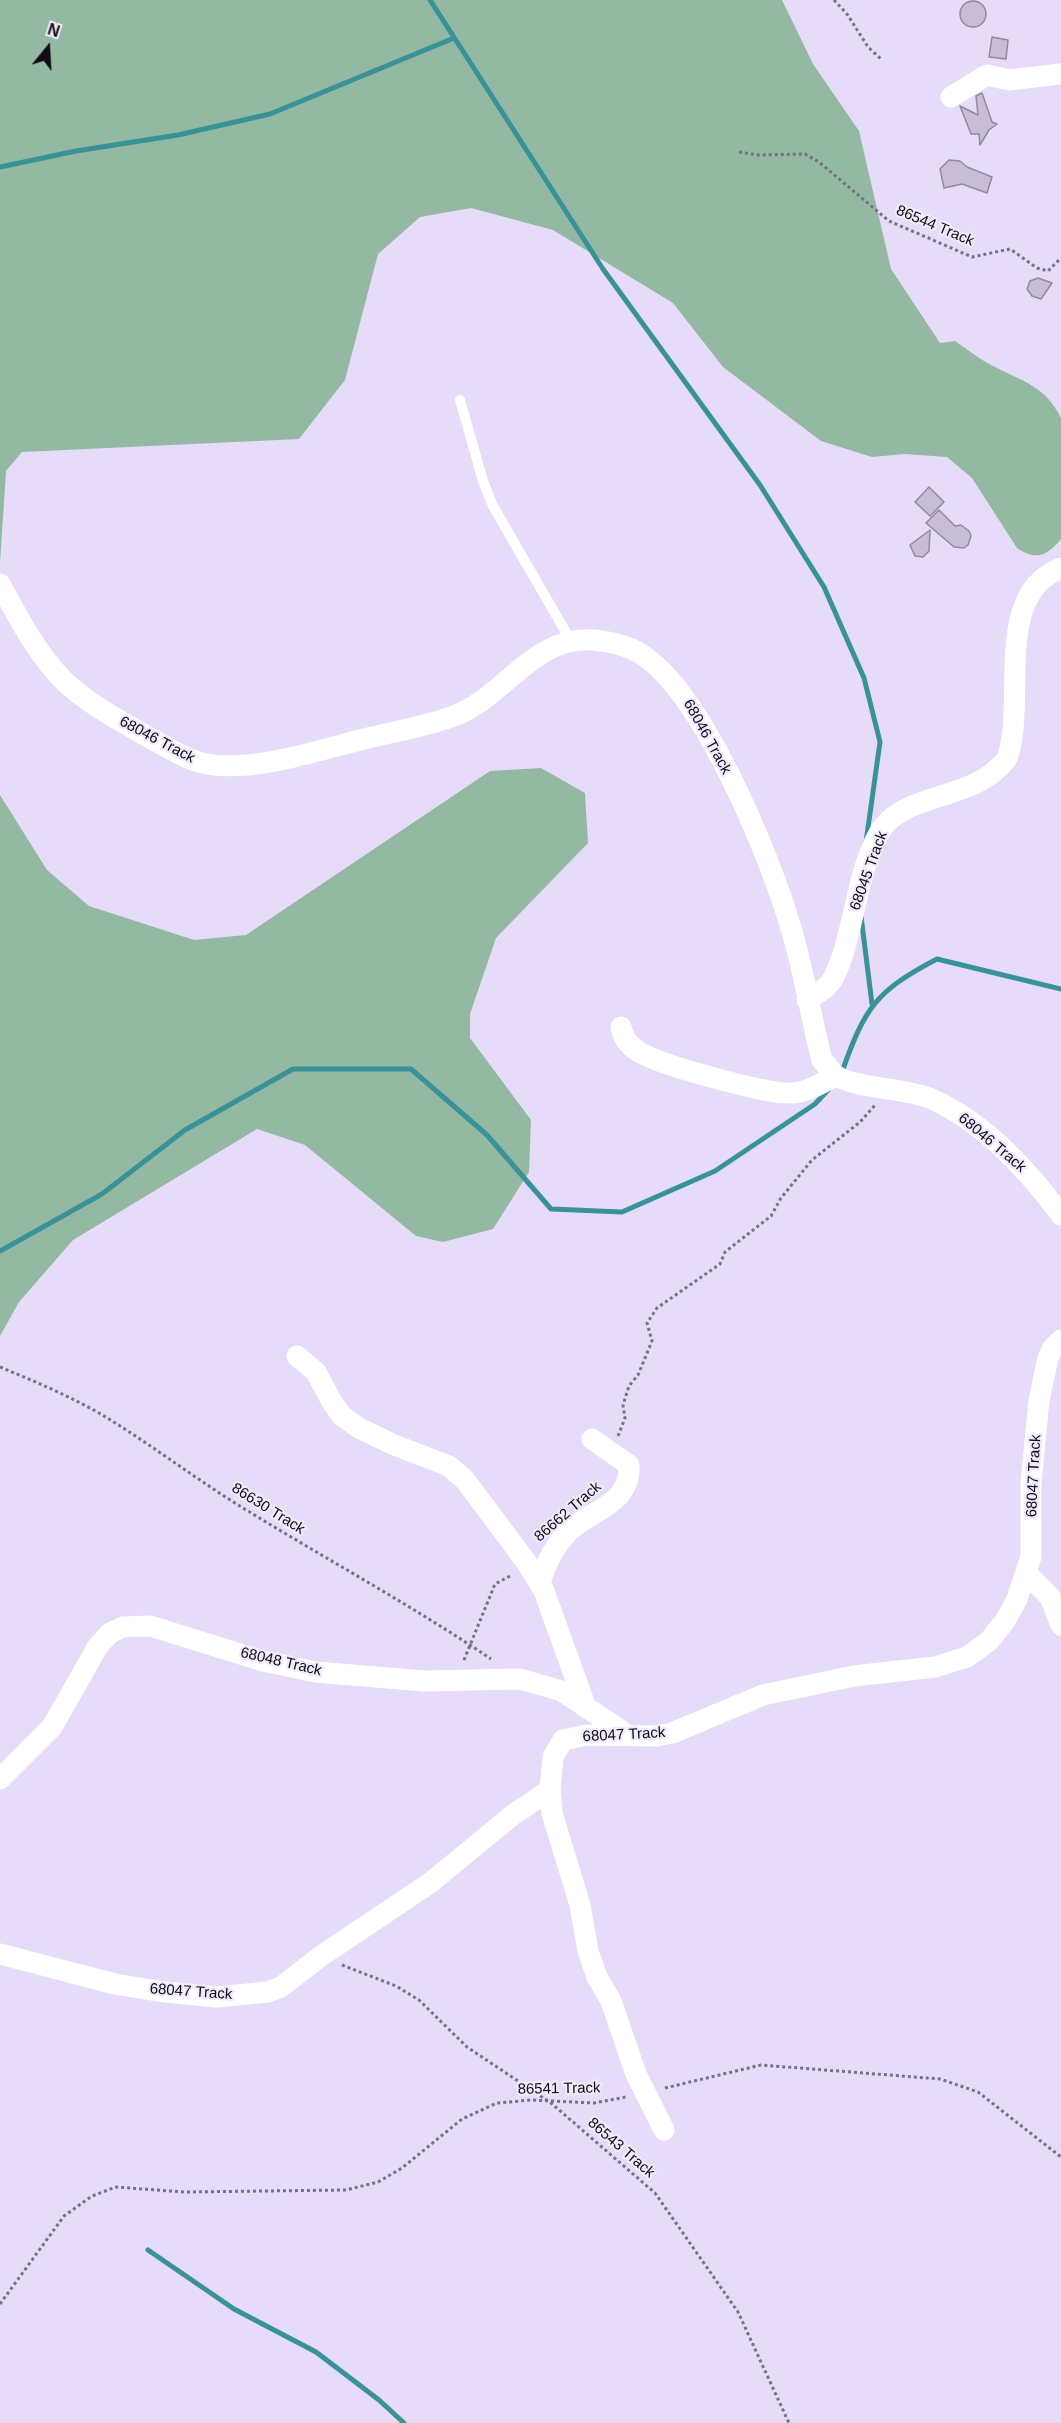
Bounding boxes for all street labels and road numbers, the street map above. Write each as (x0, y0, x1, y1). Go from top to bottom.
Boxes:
street label: 86544 Track (893, 202, 977, 250)
street label: 68046 Track (679, 696, 735, 778)
street label: 68046 Track (116, 713, 198, 767)
street label: 68045 Track (846, 829, 892, 913)
street label: 68046 Track (954, 1109, 1030, 1177)
street label: 68047 Track (1023, 1434, 1045, 1518)
street label: 86662 Track (531, 1478, 605, 1546)
street label: 86630 Track (228, 1479, 308, 1539)
street label: 68048 Track (239, 1644, 323, 1680)
street label: 68047 Track (582, 1724, 666, 1746)
street label: 68047 Track (149, 1980, 233, 2004)
street label: 86541 Track (517, 2079, 601, 2099)
street label: 86543 Track (584, 2114, 658, 2182)

